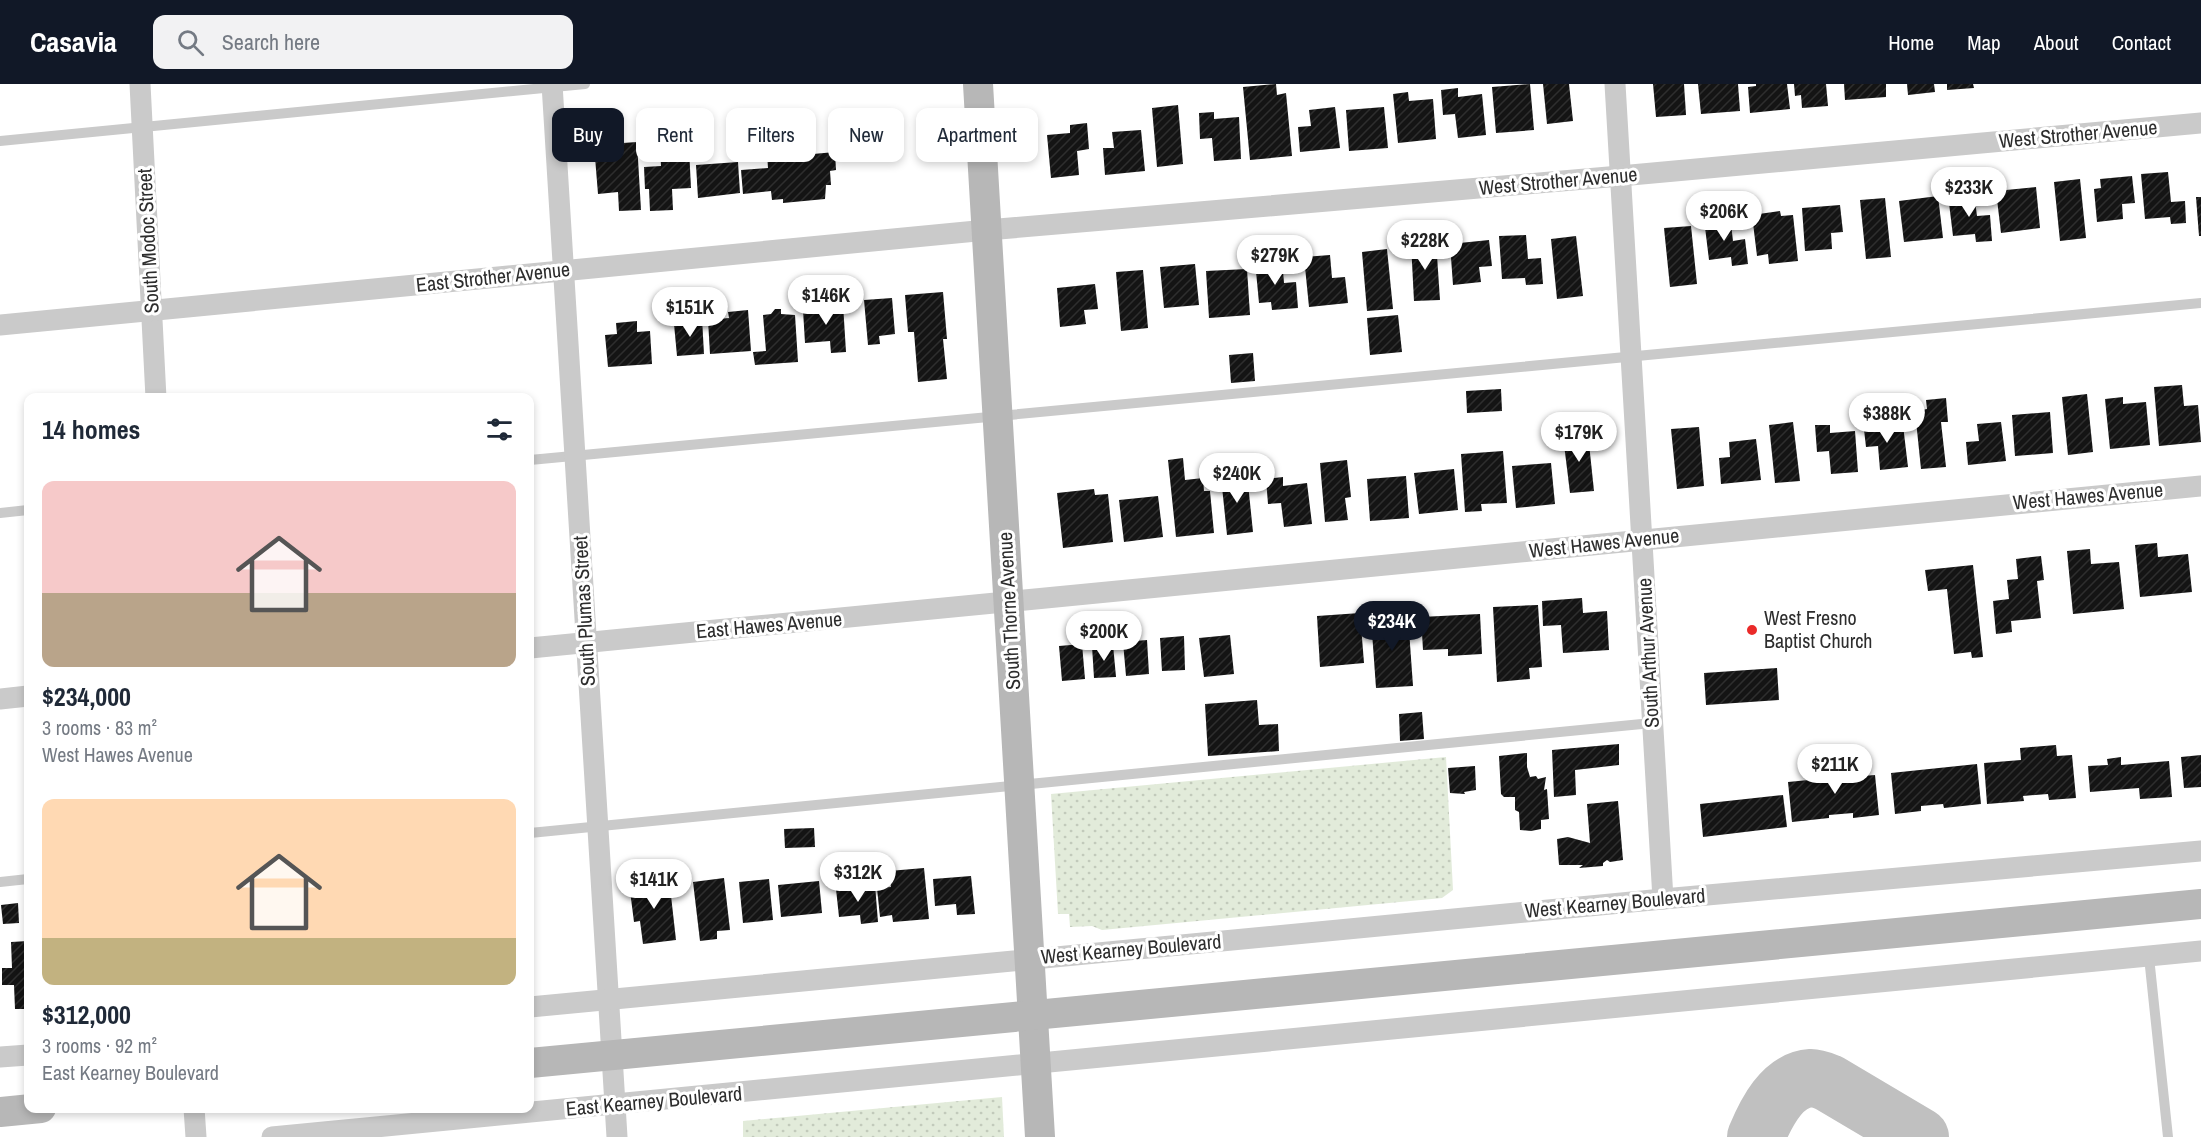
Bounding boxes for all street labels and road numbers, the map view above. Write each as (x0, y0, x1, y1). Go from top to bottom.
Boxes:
street label: West Strother Avenue (1998, 113, 2158, 154)
street label: West Strother Avenue (1478, 160, 1638, 201)
street label: South Modoc Street (130, 168, 165, 314)
street label: East Strother Avenue (415, 255, 571, 298)
street label: West Hawes Avenue (2012, 475, 2164, 516)
street label: West Hawes Avenue (1528, 521, 1680, 564)
street label: South Thorne Avenue (991, 531, 1026, 691)
street label: South Plumas Street (566, 535, 601, 687)
street label: South Arthur Avenue (1630, 577, 1665, 729)
street label: East Hawes Avenue (695, 605, 843, 644)
street label: West Kearney Boulevard (1524, 881, 1706, 924)
street label: West Kearney Boulevard (1040, 927, 1222, 970)
street label: East Kearney Boulevard (565, 1079, 743, 1122)

